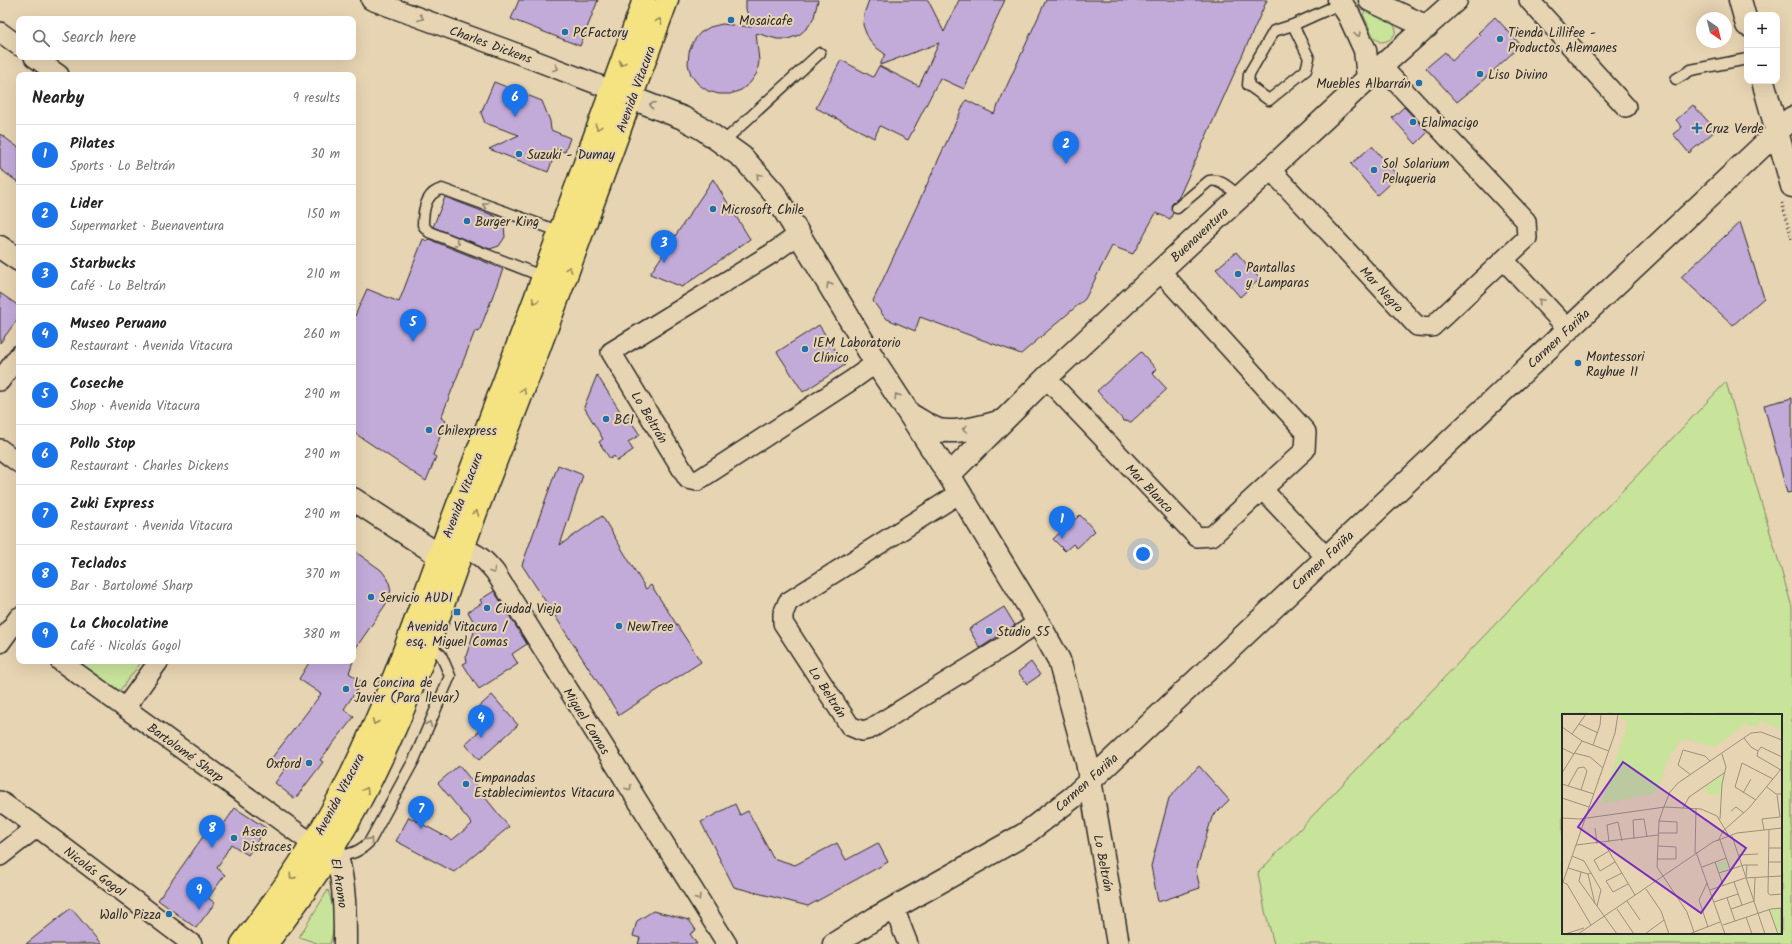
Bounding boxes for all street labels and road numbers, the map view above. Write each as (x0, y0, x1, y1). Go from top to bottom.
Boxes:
street label: Charles Dickens (446, 21, 535, 70)
street label: Avenida Vitacura (611, 43, 662, 136)
street label: Buenaventura (1166, 202, 1234, 268)
street label: Mar Negro (1354, 262, 1408, 318)
street label: Carmen Fariña (1523, 304, 1595, 374)
street label: Lo Beltrán (625, 388, 673, 448)
street label: Avenida Vitacura (437, 449, 489, 542)
street label: Mar Blanco (1120, 459, 1178, 519)
street label: Carmen Fariña (1287, 526, 1359, 596)
street label: Lo Beltrán (802, 663, 851, 723)
street label: Miguel Comas (557, 684, 615, 760)
street label: Bartolomé Sharp (142, 718, 228, 789)
street label: Carmen Fariña (1050, 749, 1124, 818)
street label: Avenida Vitacura (310, 750, 371, 840)
street label: Lo Beltrán (1087, 833, 1118, 894)
street label: Nicolás Gogol (59, 842, 129, 902)
street label: El Aromo (324, 857, 353, 910)

